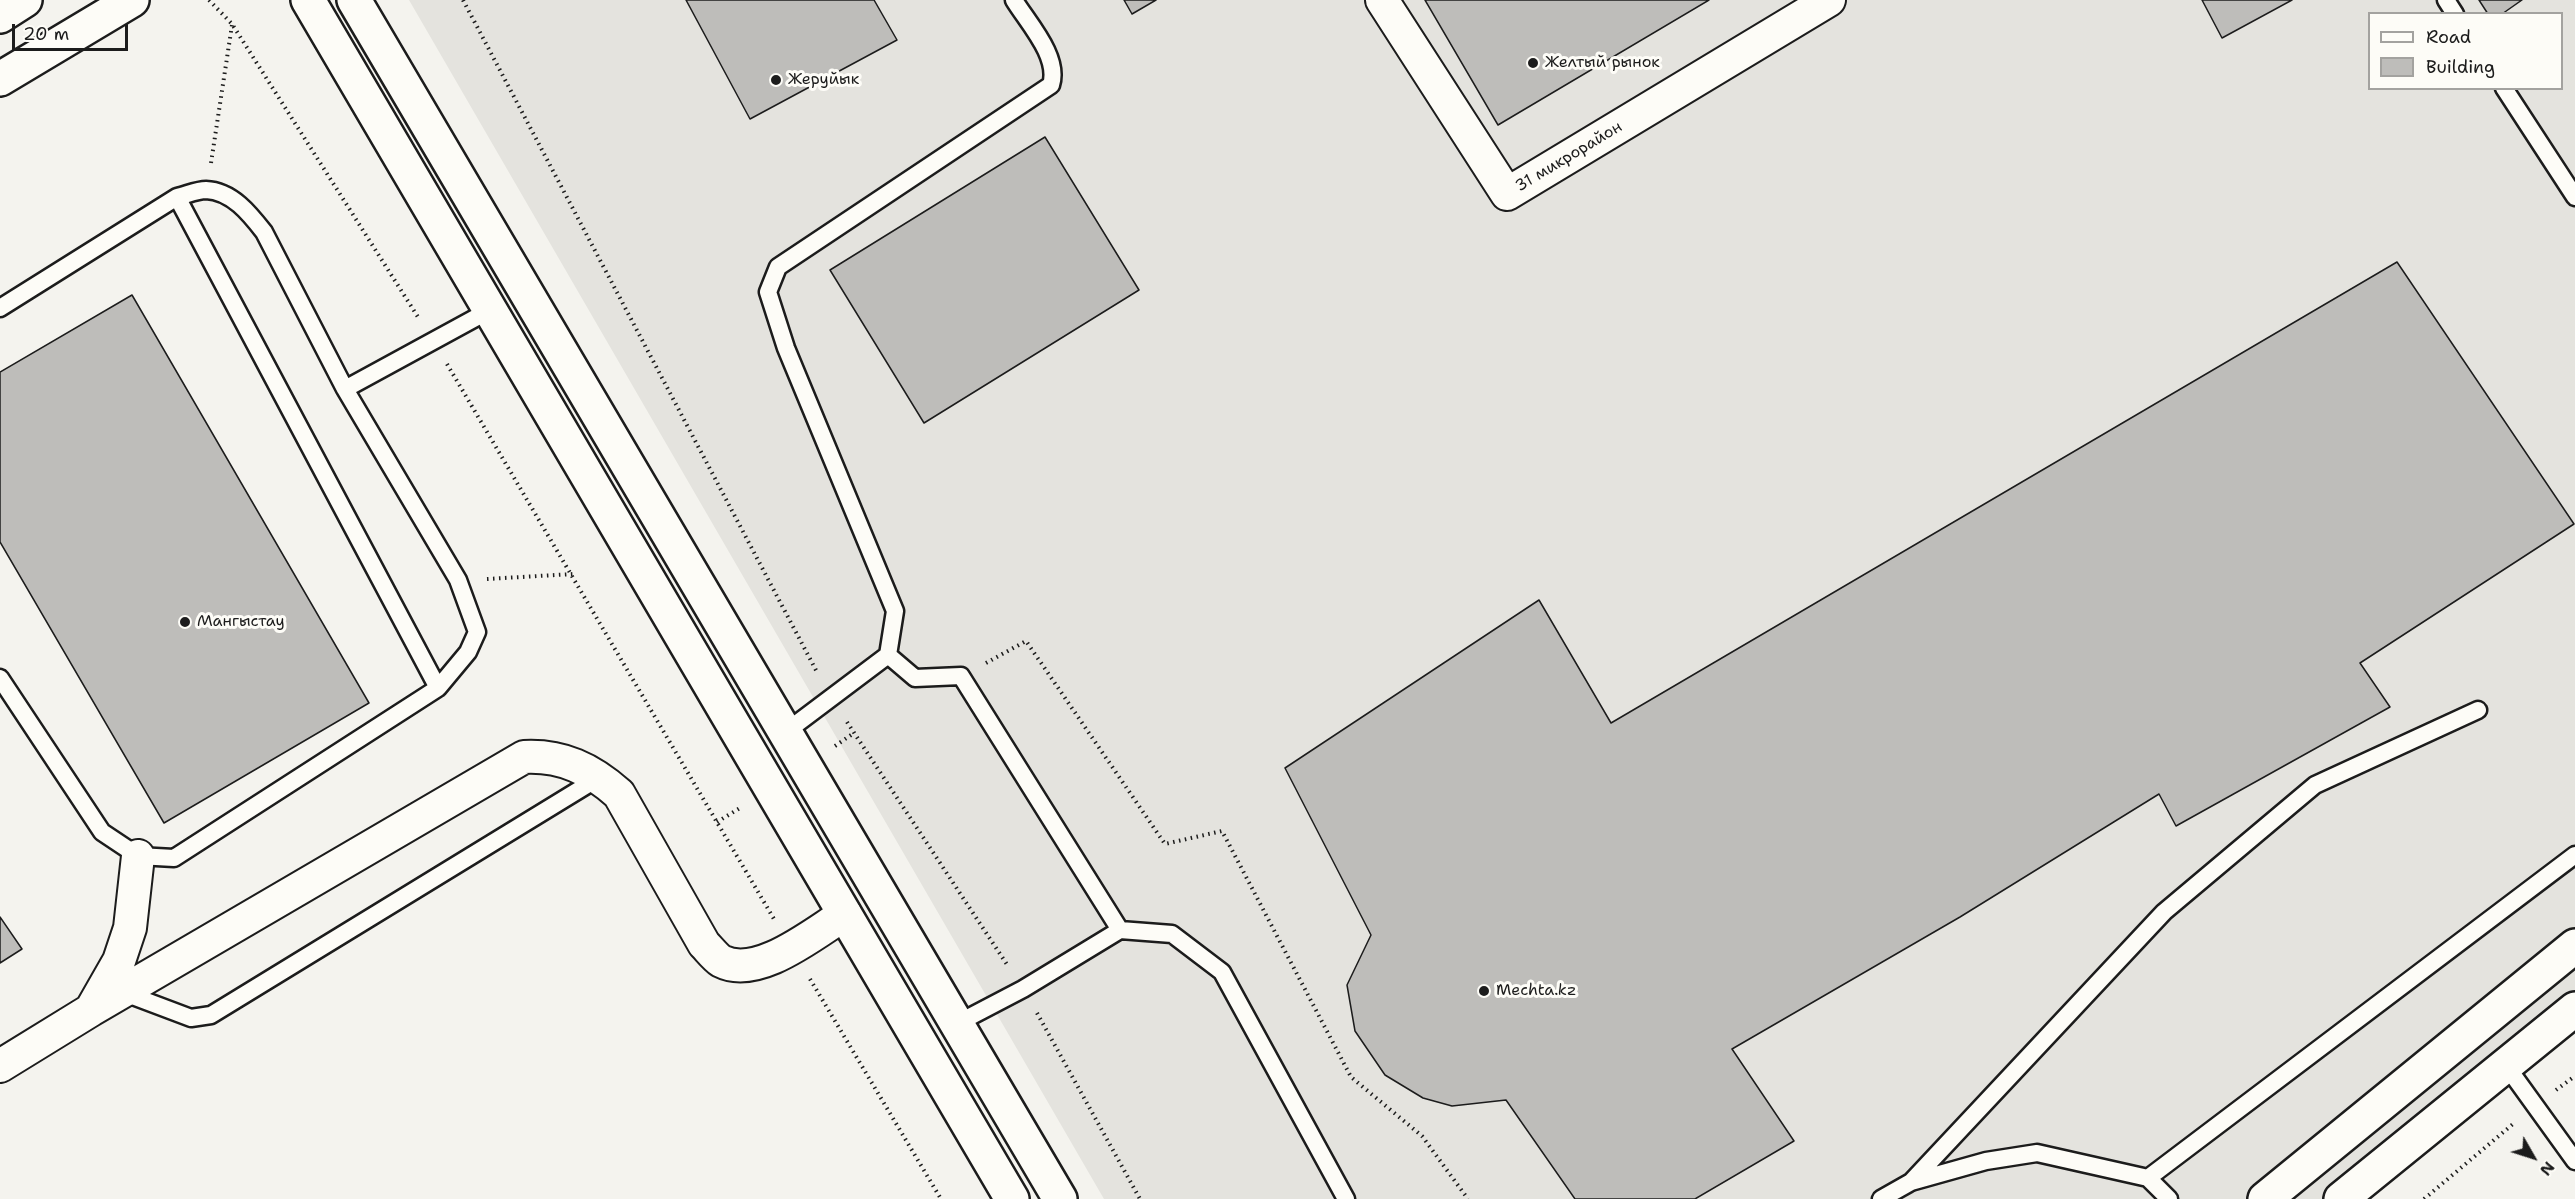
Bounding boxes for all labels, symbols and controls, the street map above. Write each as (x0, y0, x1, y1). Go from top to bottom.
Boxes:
scale bar (15, 12, 130, 50)
legend (2368, 12, 2563, 90)
text: 20 m (23, 22, 69, 46)
text: Road (2426, 25, 2471, 49)
place label: Желтый рынок (1545, 53, 1660, 73)
text: Building (2426, 55, 2495, 79)
marker: Желтый рынок (1526, 56, 1540, 70)
place label: Жеруйык (788, 70, 859, 90)
marker: Жеруйык (769, 73, 783, 87)
street label: 31 микрорайон (1512, 118, 1626, 196)
place label: Мангыстау (197, 612, 285, 632)
marker: Мангыстау (178, 615, 192, 629)
place label: Mechta.kz (1496, 981, 1576, 1001)
marker: Mechta.kz (1477, 984, 1491, 998)
north arrow (2503, 1127, 2563, 1187)
text: N (2535, 1157, 2560, 1180)

